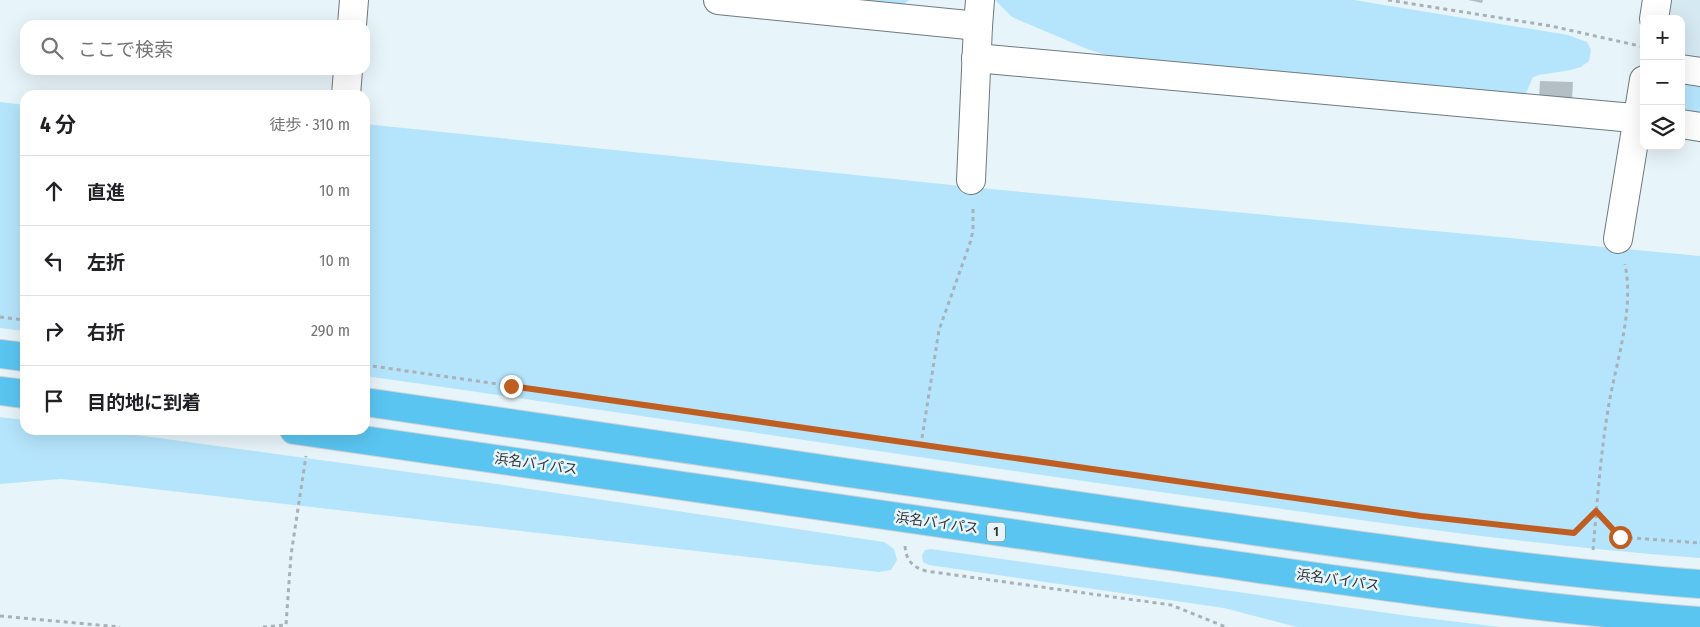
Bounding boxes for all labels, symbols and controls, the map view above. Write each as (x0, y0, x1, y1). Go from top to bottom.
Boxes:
map controls (1640, 15, 1685, 150)
button: + (1640, 15, 1685, 60)
search box (20, 20, 370, 75)
icon: search (38, 34, 66, 62)
text: ここで検索 (78, 38, 173, 61)
button: − (1640, 60, 1685, 105)
button: layers (1640, 105, 1685, 150)
text: 4 分 (40, 112, 76, 138)
text: 徒歩 · 310 m (270, 115, 350, 134)
icon: ahead (40, 177, 68, 205)
text: 直進 (87, 181, 125, 204)
text: 10 m (319, 181, 350, 200)
icon: left (40, 247, 68, 275)
text: 左折 (87, 251, 125, 274)
text: 10 m (319, 251, 350, 270)
icon: right (40, 317, 68, 345)
text: 右折 (87, 321, 125, 344)
text: 290 m (311, 321, 350, 340)
route end (500, 375, 523, 398)
icon: arrive (40, 387, 68, 415)
text: 目的地に到着 (87, 391, 201, 414)
street label: 浜名バイパス (493, 450, 579, 478)
street label: 浜名バイパス (894, 509, 980, 537)
road number: 1 (987, 522, 1005, 542)
route start (1609, 526, 1632, 549)
street label: 浜名バイパス (1295, 566, 1381, 594)

